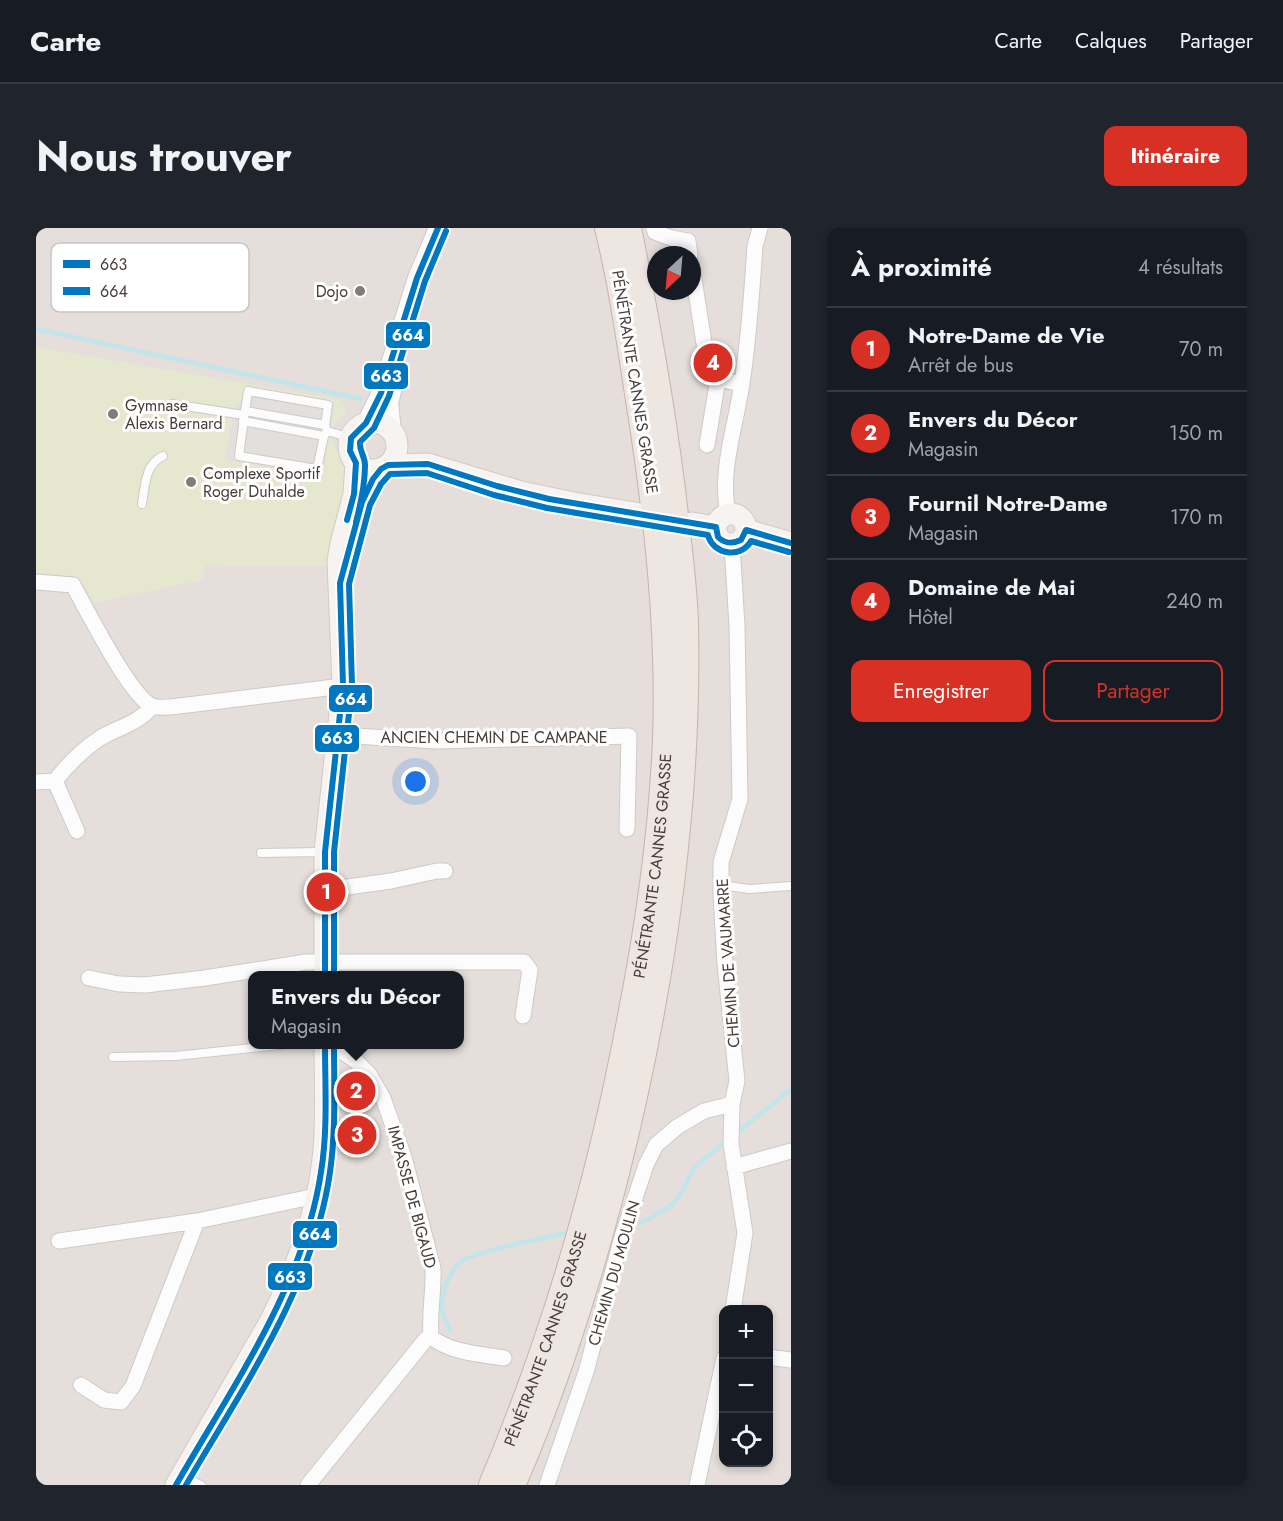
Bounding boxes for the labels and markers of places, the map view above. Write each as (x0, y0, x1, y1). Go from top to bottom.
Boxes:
place label: Dojo (316, 280, 348, 303)
marker: Dojo (353, 284, 367, 298)
pin: 4 (694, 340, 732, 386)
place label: Gymnase Alexis Bernard (125, 394, 223, 435)
marker: Gymnase Alexis Bernard (106, 407, 120, 421)
place label: Complexe Sportif Roger Duhalde (203, 462, 321, 503)
marker: Complexe Sportif Roger Duhalde (184, 475, 198, 489)
pin: 1 (306, 870, 346, 914)
pin: 2 (336, 1068, 376, 1114)
pin: 3 (338, 1112, 376, 1158)

